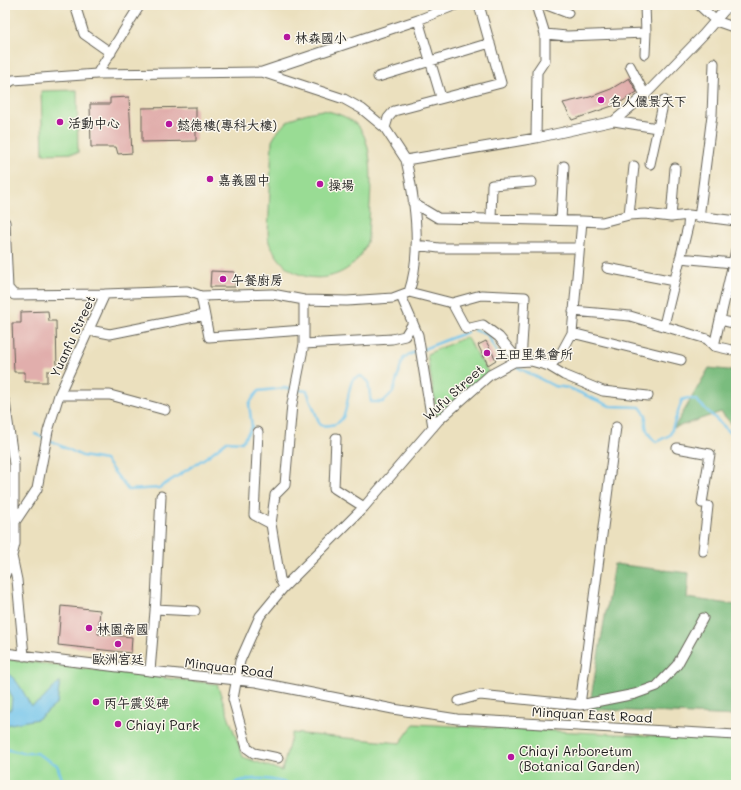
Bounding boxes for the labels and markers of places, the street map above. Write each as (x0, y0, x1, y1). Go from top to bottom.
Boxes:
place label: 林森國小 (295, 29, 347, 46)
marker: 林森國小 (282, 32, 292, 42)
place label: 名人儷景天下 (609, 92, 687, 109)
marker: 名人儷景天下 (596, 95, 606, 105)
place label: 活動中心 (68, 114, 120, 131)
place label: 懿德樓(專科大樓) (177, 116, 277, 133)
marker: 活動中心 (55, 117, 65, 127)
marker: 懿德樓(專科大樓) (164, 119, 174, 129)
place label: 嘉義國中 (218, 171, 270, 188)
marker: 嘉義國中 (205, 174, 215, 184)
place label: 操場 (328, 176, 354, 193)
marker: 操場 (315, 179, 325, 189)
place label: 午餐廚房 (231, 271, 283, 288)
marker: 午餐廚房 (218, 274, 228, 284)
place label: 王田里集會所 (495, 345, 573, 362)
marker: 王田里集會所 (482, 348, 492, 358)
place label: 林園帝國 (97, 620, 149, 637)
marker: 林園帝國 (84, 623, 94, 633)
marker: 歐洲宮廷 (113, 639, 123, 649)
place label: 歐洲宮廷 (92, 650, 144, 667)
place label: 丙午震災碑 (104, 694, 169, 711)
marker: 丙午震災碑 (91, 697, 101, 707)
place label: Chiayi Park (126, 716, 199, 733)
marker: Chiayi Park (113, 719, 123, 729)
place label: Chiayi Arboretum (Botanical Garden) (519, 742, 640, 774)
marker: Chiayi Arboretum (Botanical Garden) (506, 752, 516, 762)

